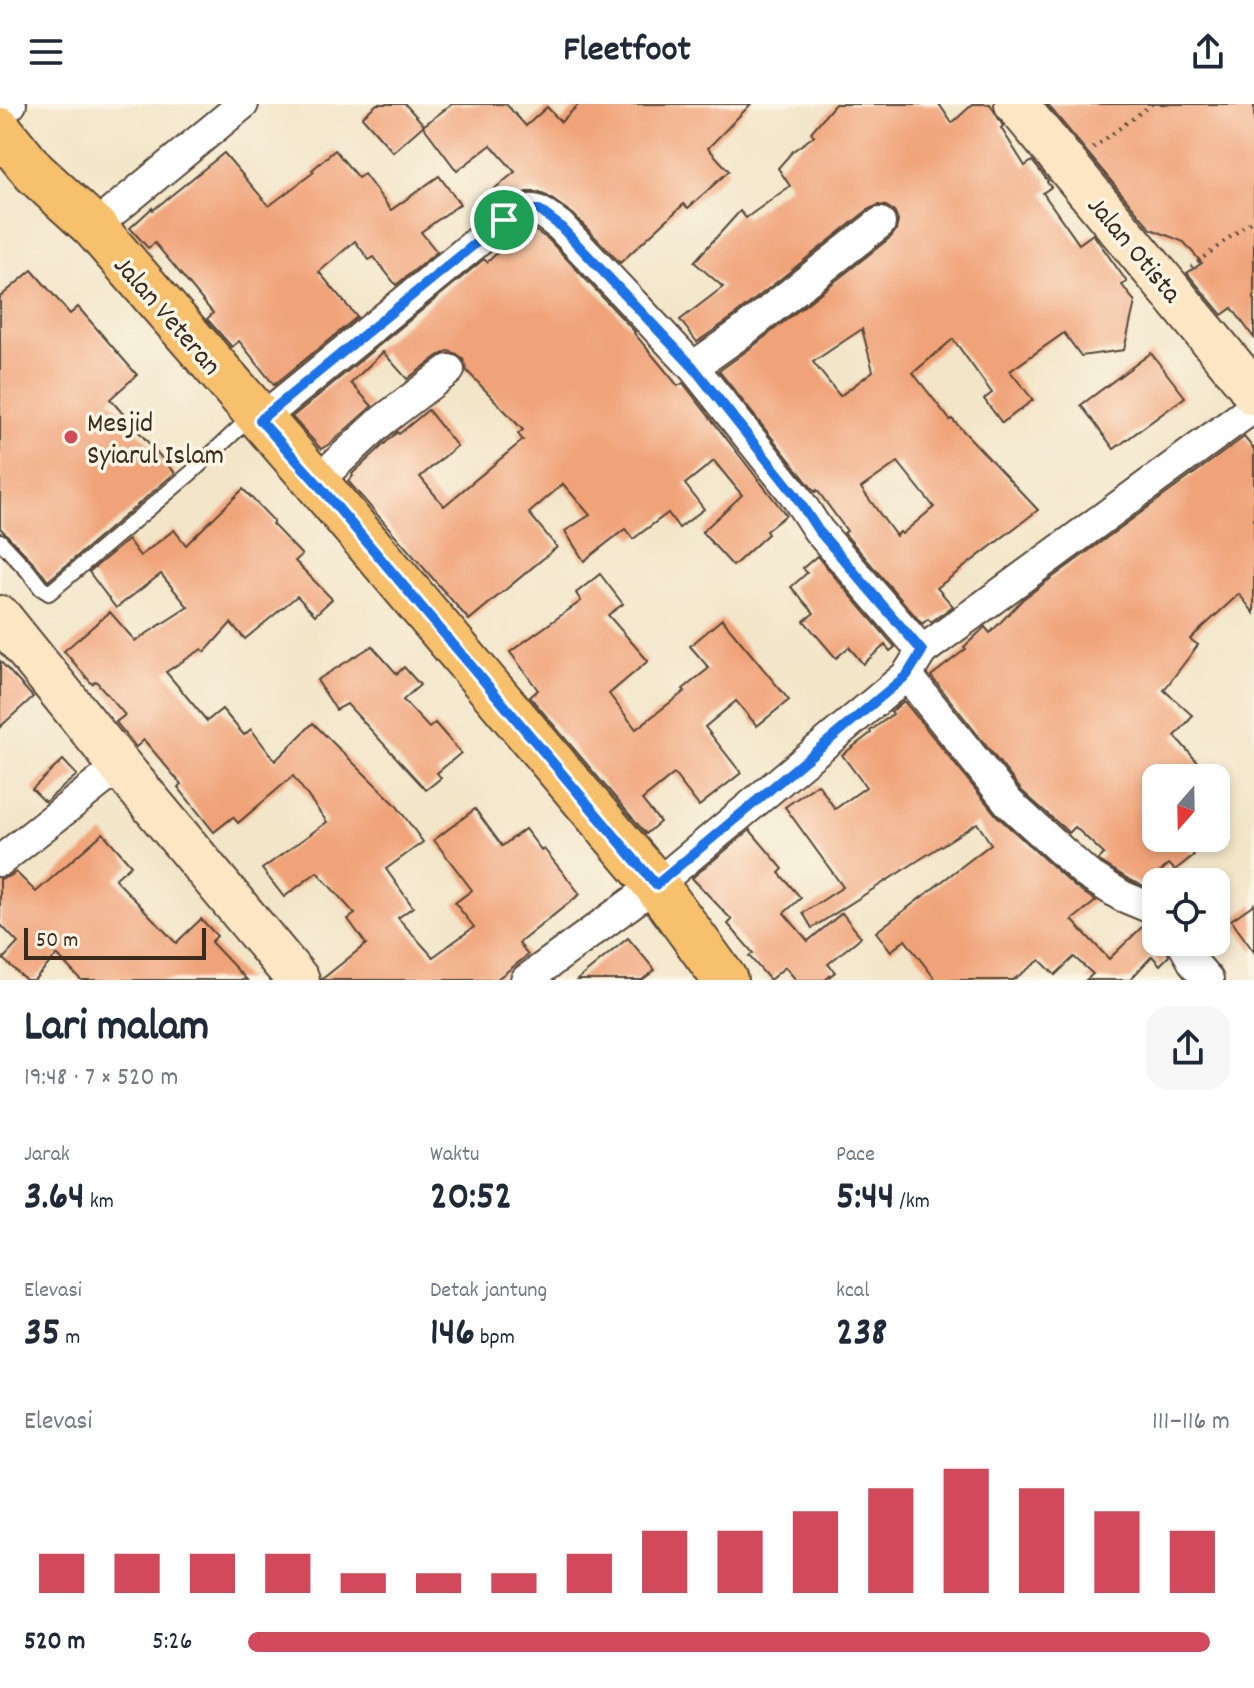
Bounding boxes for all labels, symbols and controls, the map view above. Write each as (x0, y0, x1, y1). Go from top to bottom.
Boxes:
text: Fleetfoot (563, 26, 691, 78)
icon: menu (24, 30, 68, 74)
icon: share (1186, 30, 1230, 74)
pin (470, 186, 538, 254)
street label: Jalan Otista (1075, 189, 1190, 314)
icon: arrive (482, 198, 526, 242)
street label: Jalan Veteran (102, 249, 229, 386)
place label: Mesjid Syiarul Islam (87, 406, 224, 478)
marker: Mesjid Syiarul Islam (62, 428, 80, 446)
north arrow (1142, 764, 1230, 852)
map controls (1142, 764, 1230, 956)
button: locate (1142, 868, 1230, 956)
scale bar (24, 924, 206, 960)
text: 50 m (36, 926, 78, 957)
text: Lari malam (24, 998, 209, 1061)
button: share (1146, 1006, 1230, 1090)
text: 19:48 · 7 × 520 m (24, 1060, 178, 1097)
text: Jarak (24, 1140, 70, 1171)
text: Waktu (430, 1140, 480, 1171)
text: Pace (836, 1140, 875, 1171)
text: 3.64 (24, 1171, 85, 1228)
text: 20:52 (430, 1171, 512, 1228)
text: 5:44 (836, 1171, 894, 1228)
text: km (85, 1187, 114, 1218)
text: /km (894, 1187, 930, 1218)
text: Elevasi (24, 1276, 82, 1307)
text: Detak jantung (430, 1276, 547, 1307)
text: kcal (836, 1276, 869, 1307)
text: 35 (24, 1307, 60, 1364)
text: 146 (430, 1307, 475, 1364)
text: 238 (836, 1307, 887, 1364)
text: m (60, 1323, 80, 1354)
text: bpm (475, 1323, 515, 1354)
text: Elevasi (24, 1404, 92, 1441)
text: 111–116 m (1152, 1404, 1230, 1441)
text: 520 m (24, 1624, 85, 1661)
text: 5:26 (152, 1624, 192, 1661)

